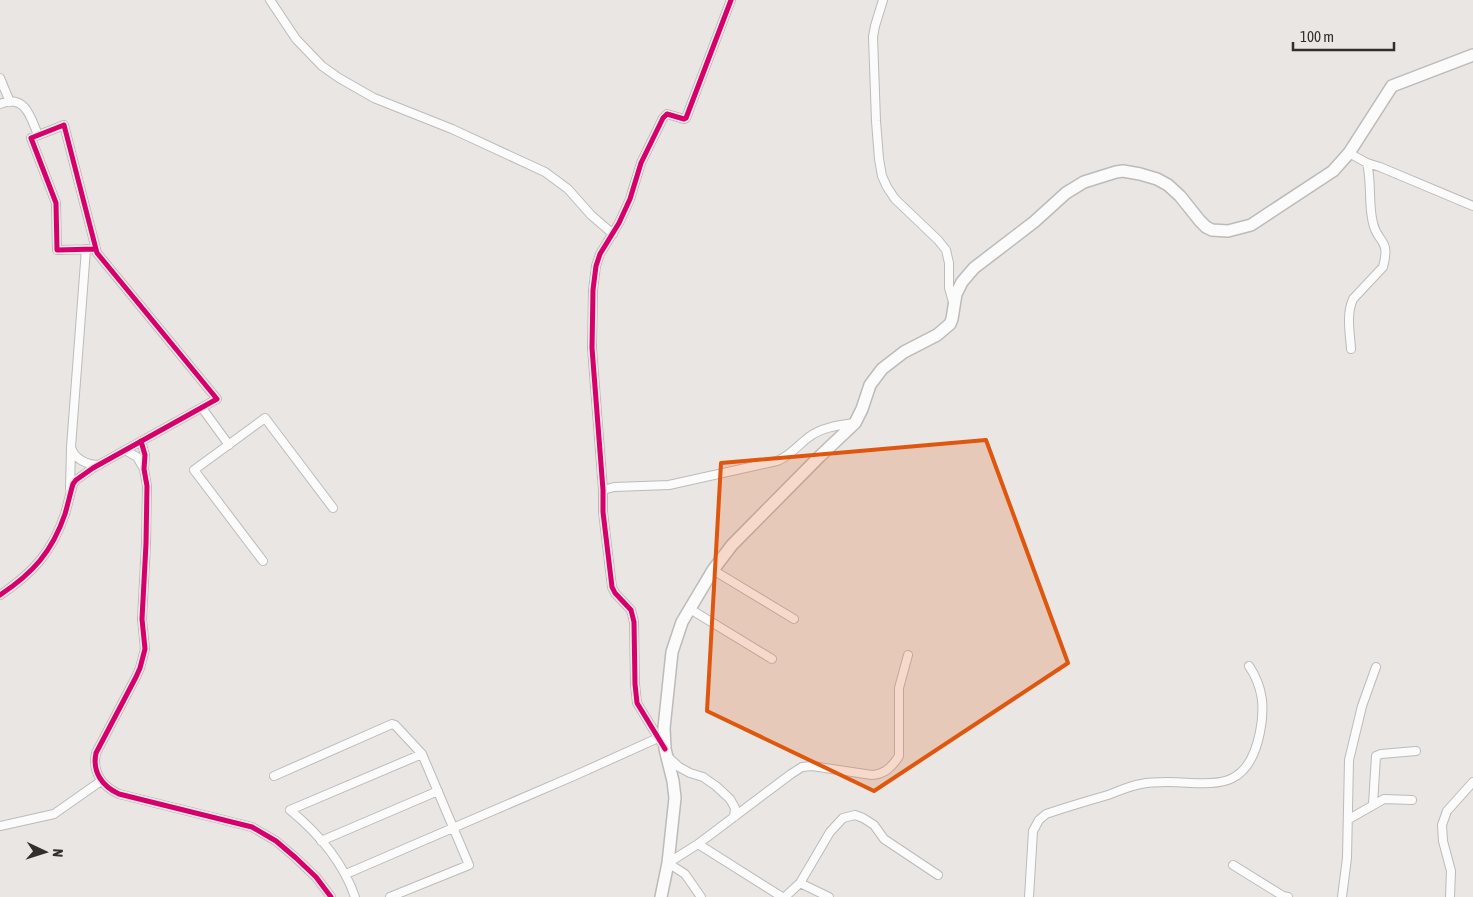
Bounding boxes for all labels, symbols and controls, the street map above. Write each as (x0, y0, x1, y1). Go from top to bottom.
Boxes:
scale bar (1293, 20, 1394, 52)
text: 100 m (1300, 28, 1334, 45)
north arrow (20, 827, 70, 877)
text: N (50, 848, 66, 858)

